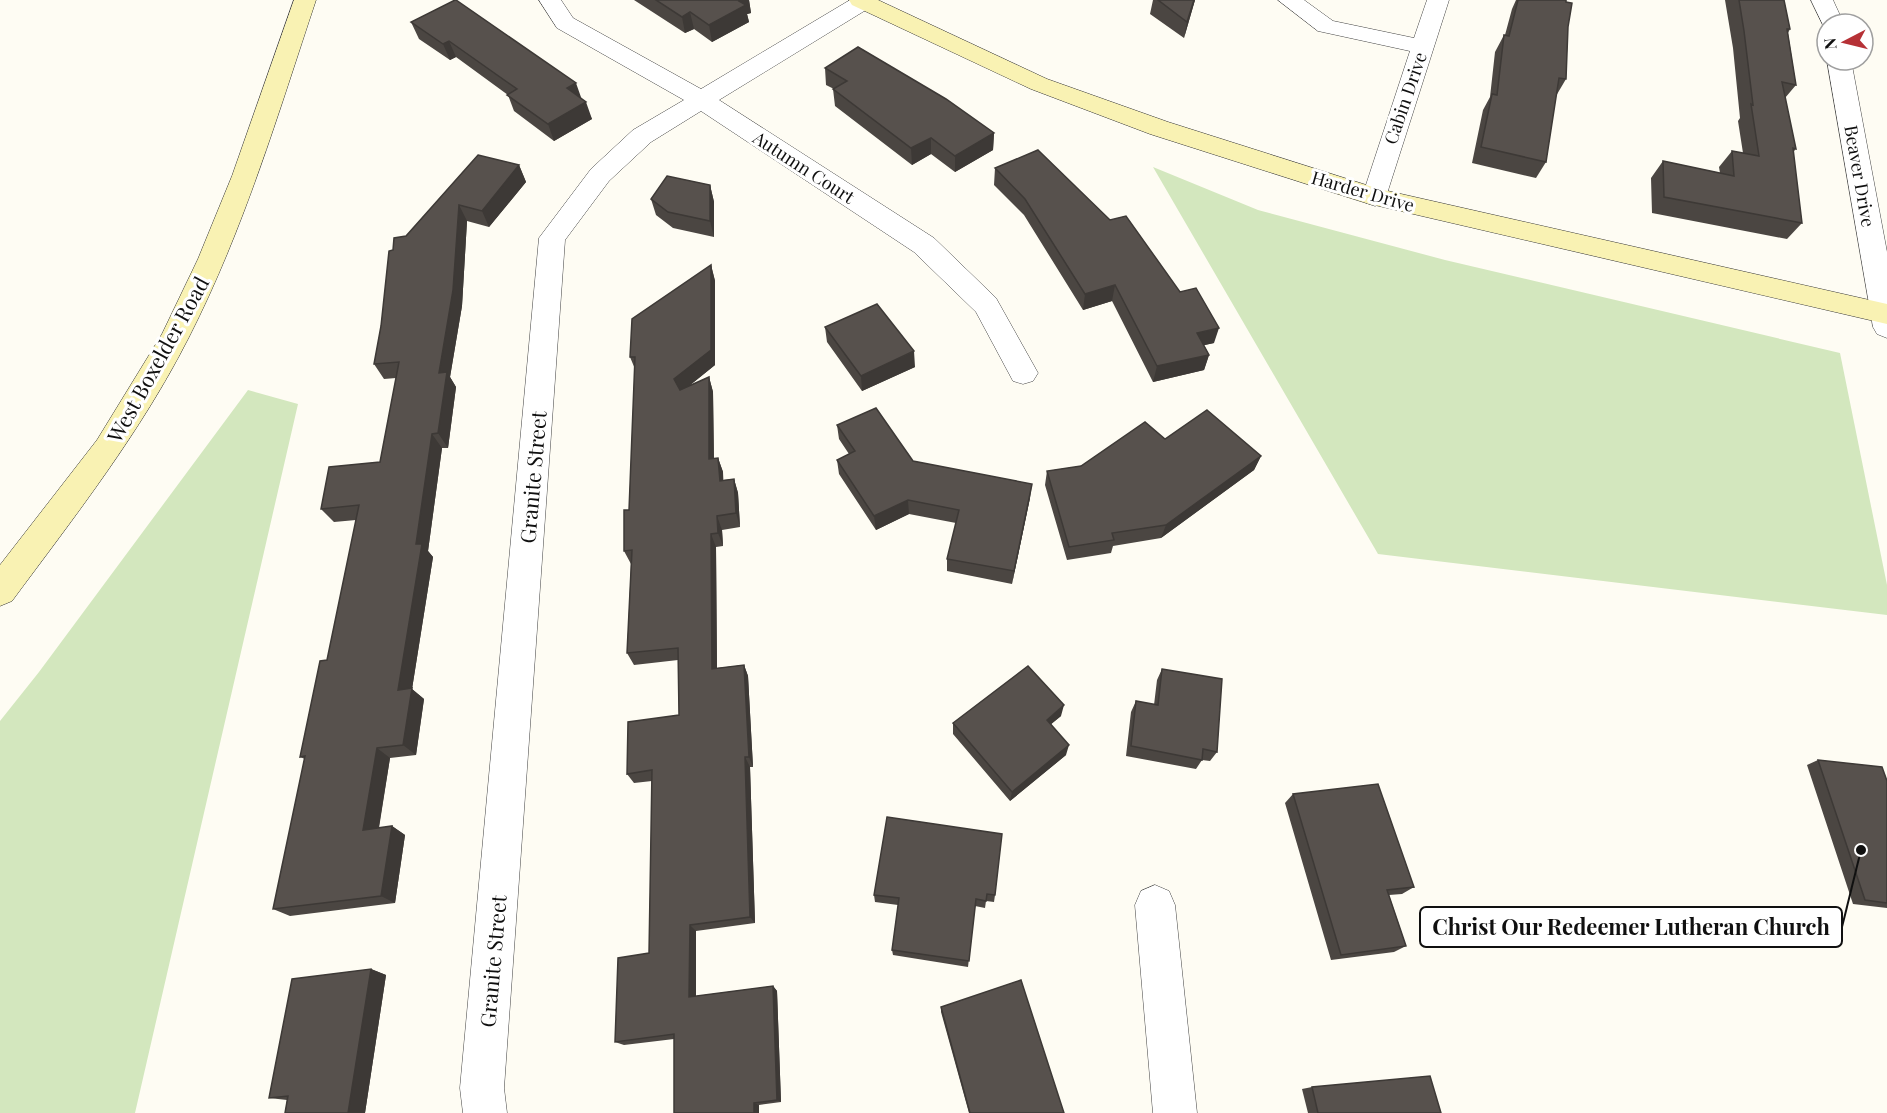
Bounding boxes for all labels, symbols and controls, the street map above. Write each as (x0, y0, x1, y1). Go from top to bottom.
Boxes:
north arrow (1815, 12, 1875, 72)
text: N (1818, 36, 1841, 51)
street label: Cabin Drive (1378, 49, 1432, 147)
street label: Beaver Drive (1839, 123, 1881, 229)
street label: Autumn Court (748, 125, 860, 209)
street label: Harder Drive (1309, 165, 1417, 217)
street label: West Boxelder Road (99, 271, 214, 448)
street label: Granite Street (512, 409, 552, 544)
street label: Granite Street (472, 893, 512, 1028)
callout: Christ Our Redeemer Lutheran Church (1420, 907, 1842, 947)
text: Christ Our Redeemer Lutheran Church (1432, 911, 1830, 941)

